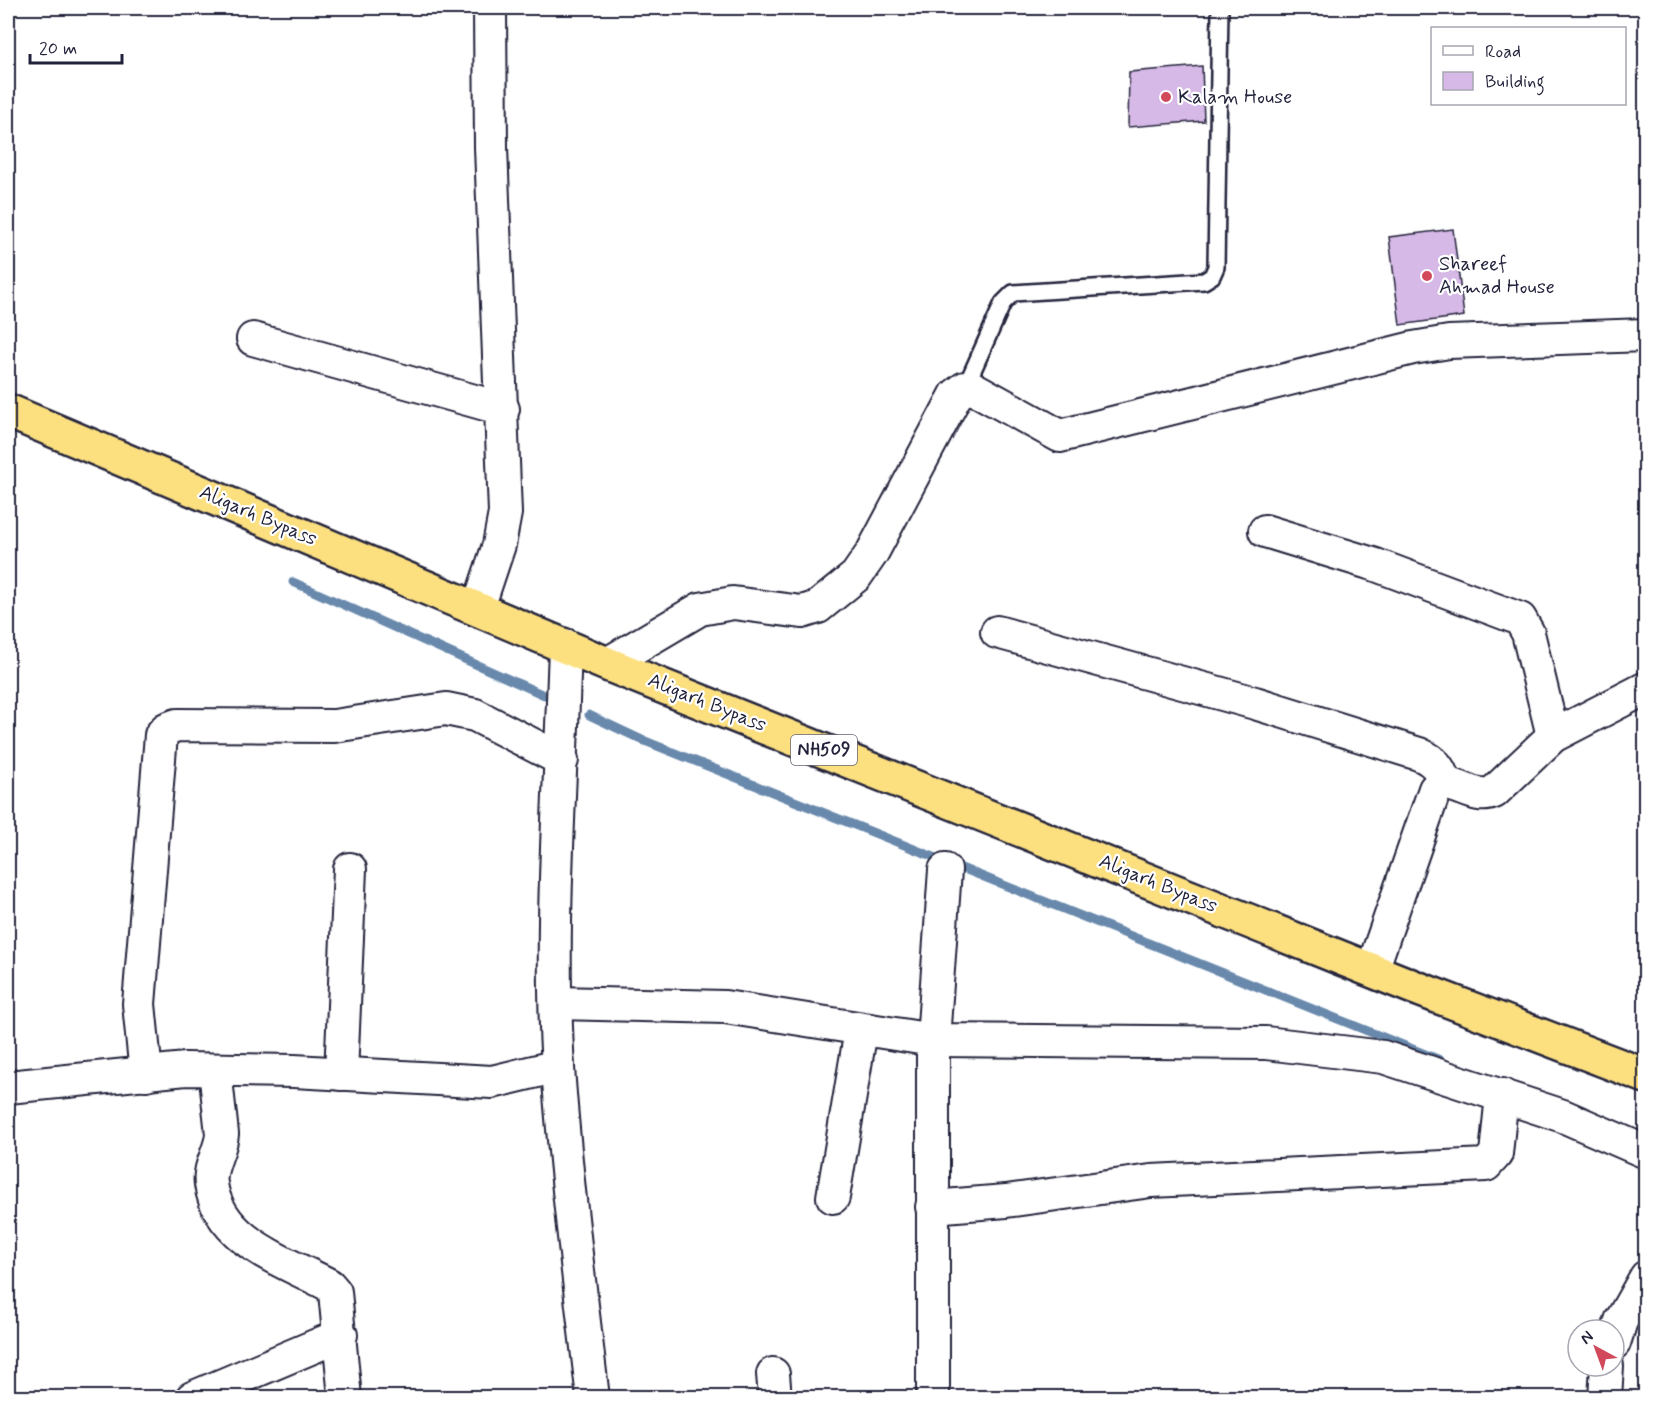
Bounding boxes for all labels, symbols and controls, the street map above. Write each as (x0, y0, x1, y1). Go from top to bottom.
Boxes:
scale bar (30, 27, 122, 65)
legend (1431, 27, 1626, 105)
text: 20 m (39, 37, 77, 61)
text: Road (1485, 40, 1521, 64)
text: Building (1485, 70, 1545, 96)
place label: Kalam House (1178, 84, 1292, 111)
marker: Kalam House (1159, 90, 1173, 104)
place label: Shareef Ahmad House (1439, 251, 1555, 301)
marker: Shareef Ahmad House (1420, 269, 1434, 283)
street label: Aligarh Bypass (195, 479, 321, 553)
street label: Aligarh Bypass (644, 667, 770, 739)
road number: NH509 (791, 735, 857, 765)
street label: Aligarh Bypass (1095, 848, 1221, 920)
north arrow (1566, 1318, 1626, 1378)
text: N (1576, 1326, 1598, 1349)

